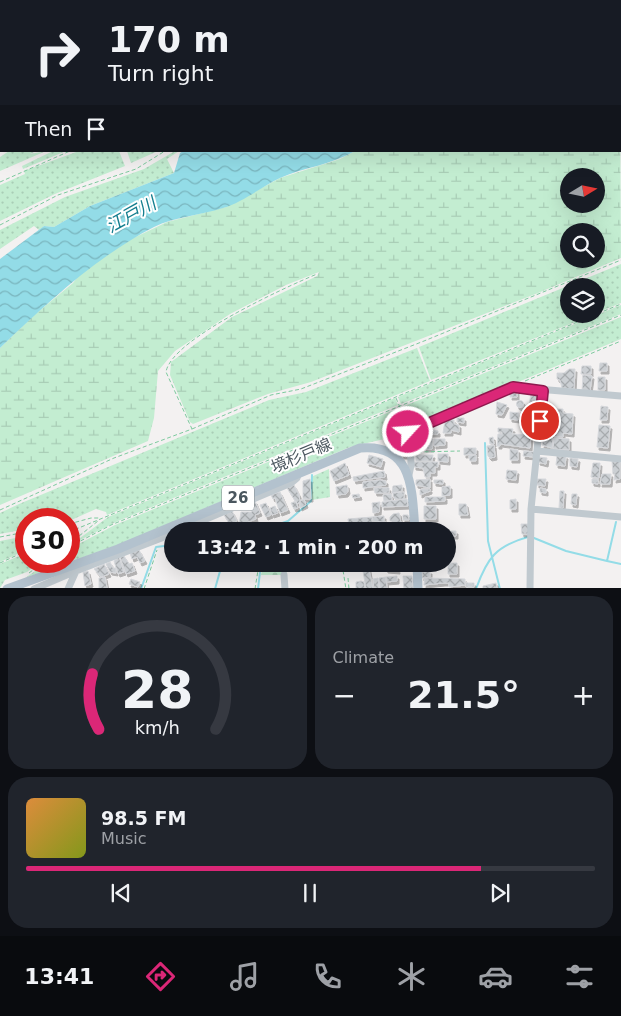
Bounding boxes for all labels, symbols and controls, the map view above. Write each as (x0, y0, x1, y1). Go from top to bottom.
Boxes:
icon: right (25, 20, 90, 85)
text: 170 m (108, 20, 230, 60)
text: Turn right (108, 61, 213, 86)
icon: arrive (82, 115, 110, 143)
text: Then (25, 118, 72, 140)
north arrow (560, 168, 605, 212)
map controls (560, 168, 605, 323)
water label: 江戸川 (102, 191, 161, 237)
button: search (560, 223, 605, 268)
button: layers (560, 278, 605, 323)
pin (519, 400, 561, 442)
position arrow (381, 405, 433, 457)
icon: arrive (526, 407, 554, 435)
street label: 境杉戸線 (268, 434, 334, 477)
road number: 26 (222, 486, 254, 510)
speed limit sign: 30 (15, 508, 80, 573)
text: 13:42 · 1 min · 200 m (196, 536, 424, 558)
text: Climate (333, 648, 394, 667)
text: 28 (121, 660, 193, 720)
text: 21.5° (407, 673, 520, 717)
text: − (333, 679, 356, 712)
text: + (572, 679, 595, 712)
text: km/h (135, 717, 180, 738)
text: 98.5 FM (101, 807, 186, 829)
text: Music (101, 829, 147, 848)
icon: previous (107, 879, 135, 907)
icon: pause (296, 879, 324, 907)
icon: next (486, 879, 514, 907)
icon: directions (143, 959, 178, 994)
icon: music (227, 959, 262, 994)
icon: phone (310, 959, 345, 994)
icon: climate (394, 959, 429, 994)
icon: car (478, 959, 513, 994)
icon: filters (562, 959, 597, 994)
text: 13:41 (24, 964, 94, 989)

